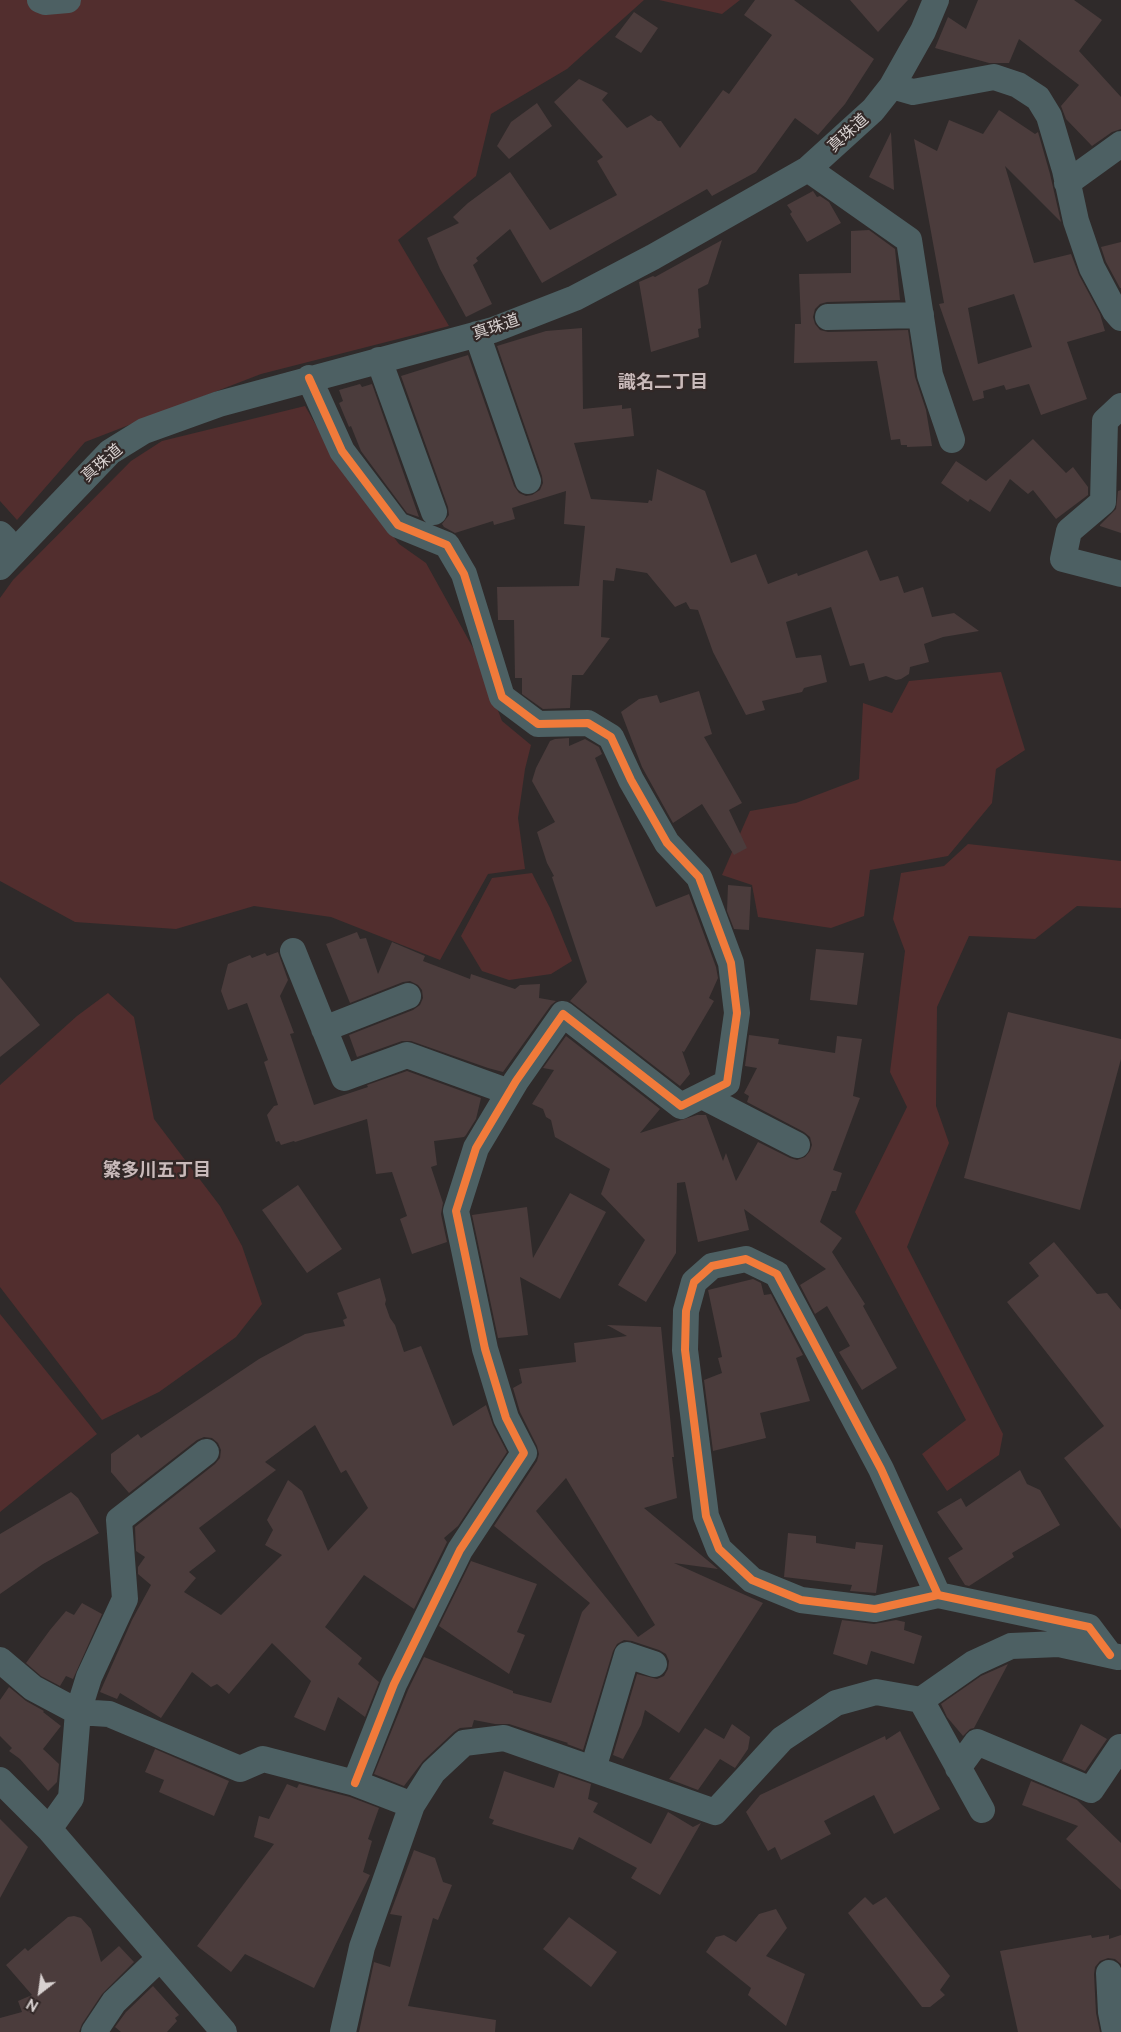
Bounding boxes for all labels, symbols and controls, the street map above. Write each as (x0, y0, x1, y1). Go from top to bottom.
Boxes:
street label: 真珠道 (824, 110, 872, 156)
street label: 真珠道 (470, 310, 522, 344)
district label: 識名二丁目 (618, 372, 708, 394)
street label: 真珠道 (78, 440, 126, 486)
district label: 繁多川五丁目 (103, 1160, 211, 1182)
north arrow (15, 1967, 65, 2017)
text: N (24, 1995, 41, 2015)

